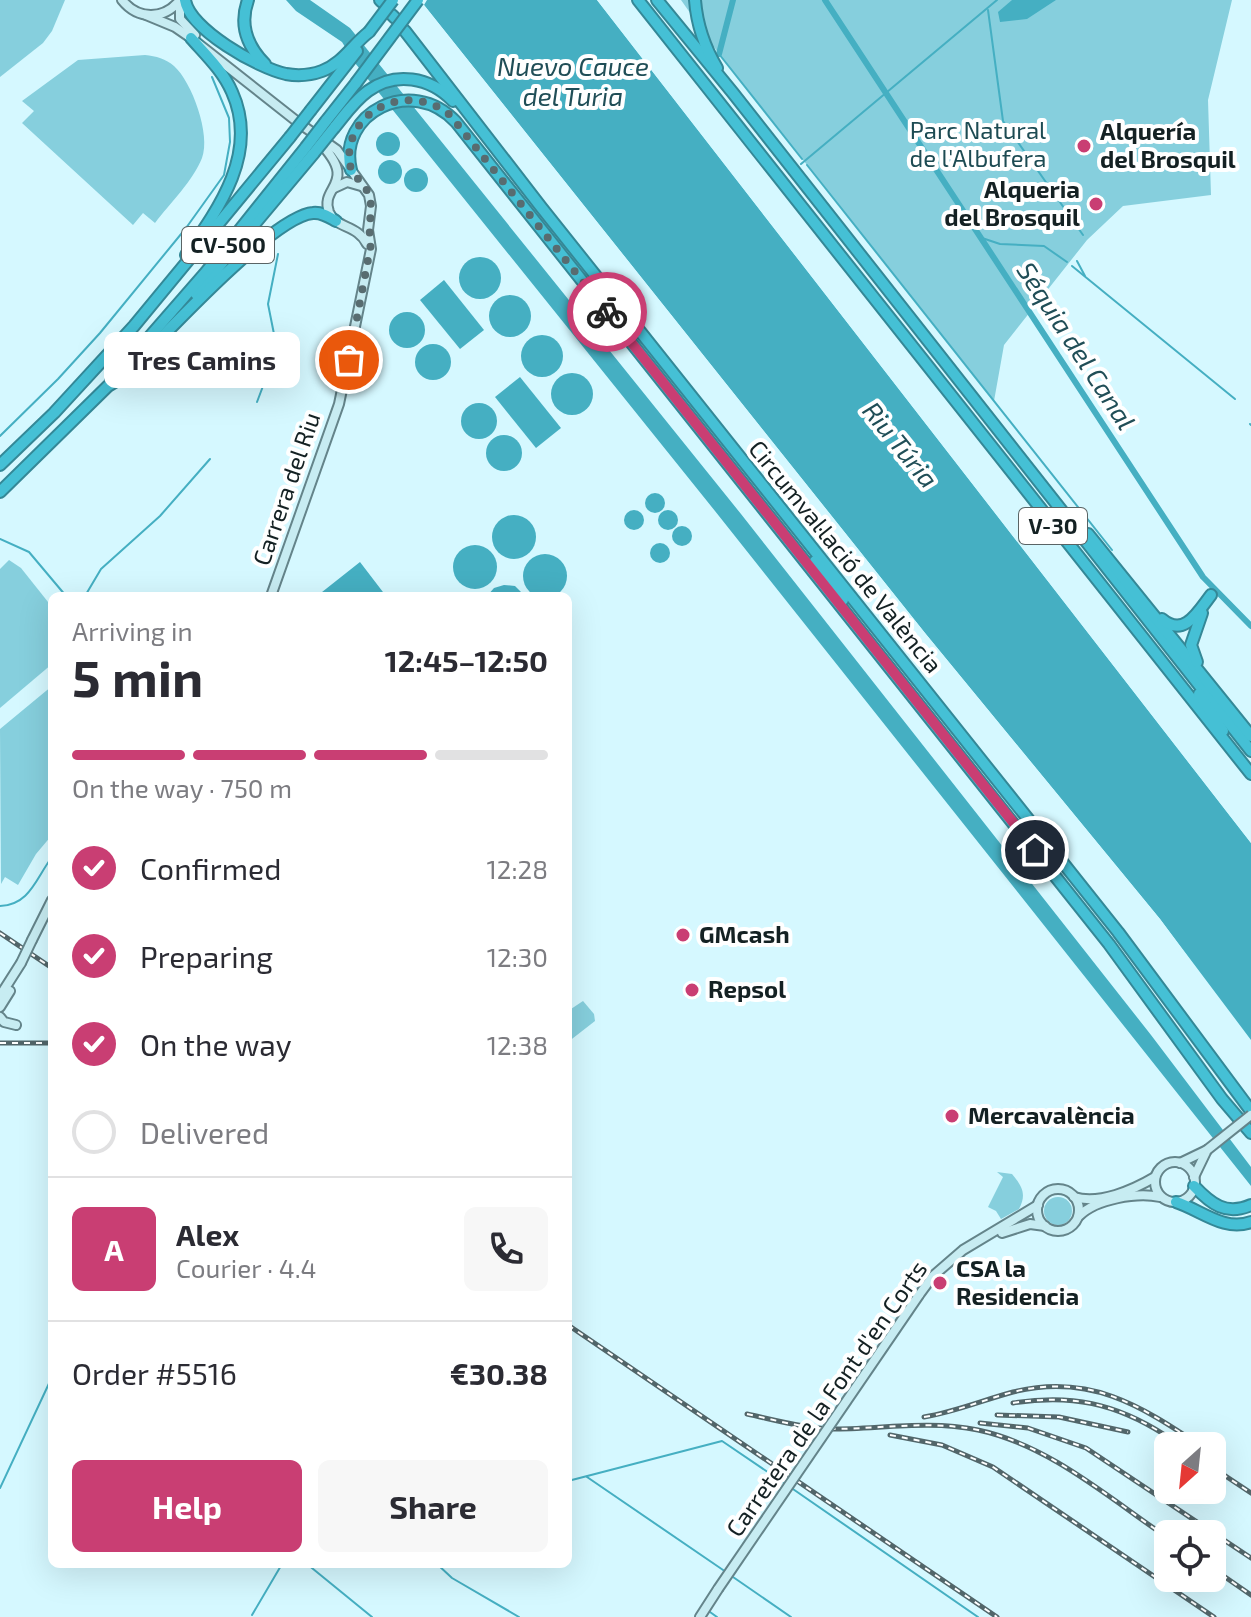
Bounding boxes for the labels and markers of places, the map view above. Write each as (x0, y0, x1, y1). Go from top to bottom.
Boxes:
place label: Alquería del Brosquil (1100, 116, 1236, 173)
marker: Alquería del Brosquil (1075, 137, 1093, 155)
place label: Alqueria del Brosquil (944, 174, 1080, 231)
marker: Alqueria del Brosquil (1087, 195, 1105, 213)
pin (315, 326, 383, 394)
callout: Tres Camins (105, 332, 301, 388)
pin (1001, 816, 1069, 884)
place label: GMcash (699, 919, 790, 948)
marker: GMcash (674, 926, 692, 944)
place label: Repsol (708, 974, 786, 1003)
marker: Repsol (683, 981, 701, 999)
place label: Mercavalència (968, 1100, 1135, 1129)
marker: Mercavalència (943, 1107, 961, 1125)
place label: CSA la Residencia (956, 1253, 1079, 1310)
marker: CSA la Residencia (931, 1274, 949, 1292)

